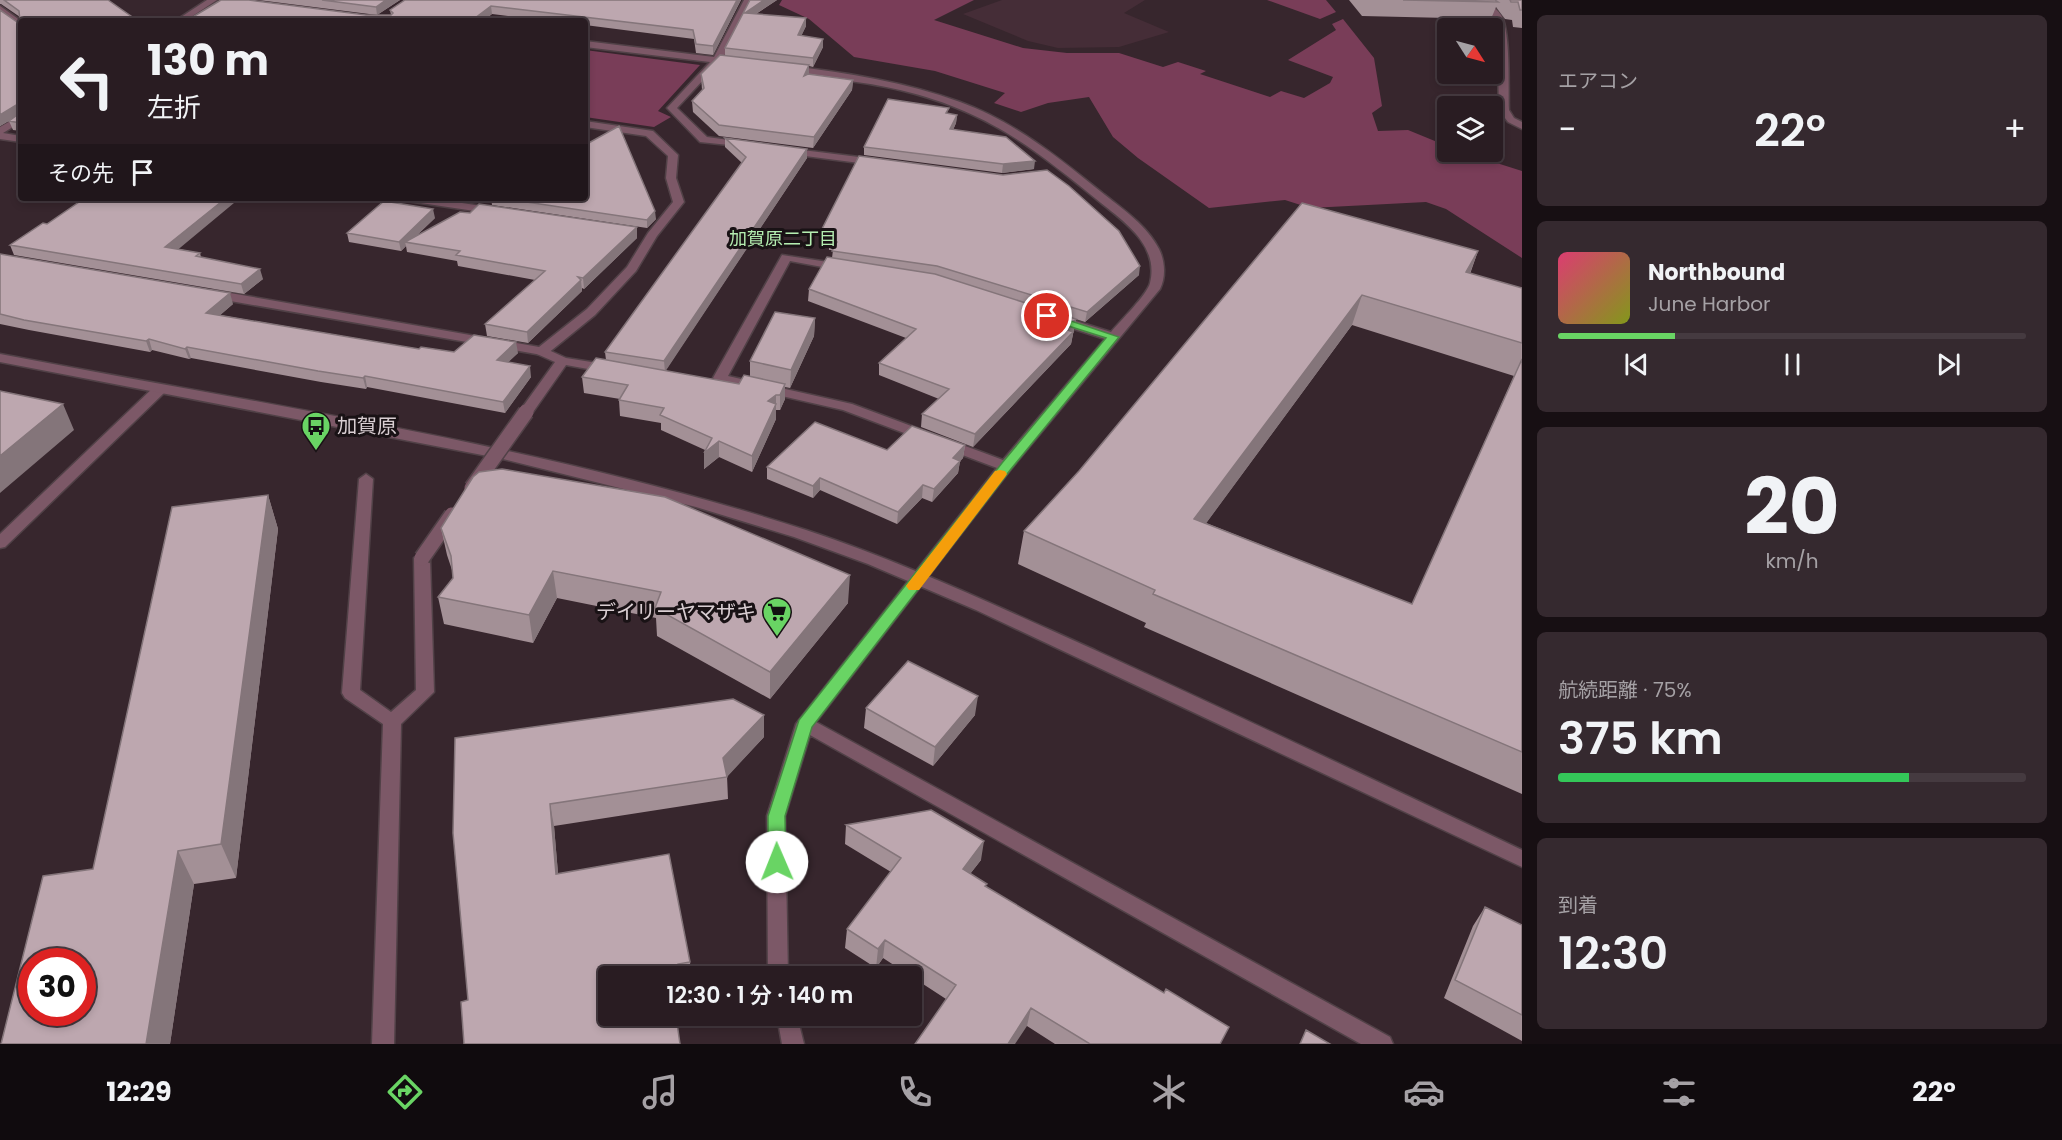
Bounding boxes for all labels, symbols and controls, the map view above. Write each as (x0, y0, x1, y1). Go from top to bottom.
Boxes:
north arrow (1437, 18, 1503, 84)
map controls (1437, 18, 1503, 162)
text: 130 m (147, 31, 269, 90)
icon: left (48, 42, 126, 120)
text: エアコン (1558, 67, 1638, 95)
text: 左折 (147, 89, 201, 126)
button: layers (1437, 96, 1503, 162)
text: 22° (1754, 99, 1826, 162)
text: − (1558, 106, 1576, 153)
text: + (2003, 106, 2026, 153)
icon: arrive (126, 156, 159, 189)
text: その先 (48, 158, 114, 189)
district label: 加賀原二丁目 (729, 226, 837, 251)
text: Northbound (1648, 257, 1785, 288)
pin (1021, 290, 1072, 341)
text: June Harbor (1648, 290, 1771, 318)
icon: arrive (1030, 299, 1063, 332)
icon: previous (1620, 348, 1653, 381)
icon: pause (1776, 348, 1809, 381)
icon: next (1932, 348, 1965, 381)
bus stop icon: 加賀原 (300, 410, 332, 452)
place label: 加賀原 (337, 412, 397, 440)
text: 20 (1744, 452, 1840, 561)
text: km/h (1765, 547, 1819, 575)
supermarket icon: デイリーヤマザキ (761, 596, 793, 638)
place label: デイリーヤマザキ (596, 598, 756, 626)
text: 航続距離 · 75% (1558, 676, 1692, 704)
text: 375 km (1558, 707, 1723, 770)
position arrow (745, 830, 809, 894)
text: 到着 (1558, 891, 1598, 919)
text: 12:30 (1558, 922, 1668, 985)
speed limit sign: 30 (18, 948, 96, 1026)
text: 12:30 · 1 分 · 140 m (667, 980, 853, 1011)
icon: directions (384, 1071, 426, 1113)
icon: music (639, 1071, 681, 1113)
icon: phone (894, 1071, 936, 1113)
icon: climate (1148, 1071, 1190, 1113)
icon: car (1403, 1071, 1445, 1113)
icon: filters (1658, 1071, 1700, 1113)
text: 12:29 (106, 1073, 172, 1110)
text: 22° (1912, 1073, 1956, 1110)

